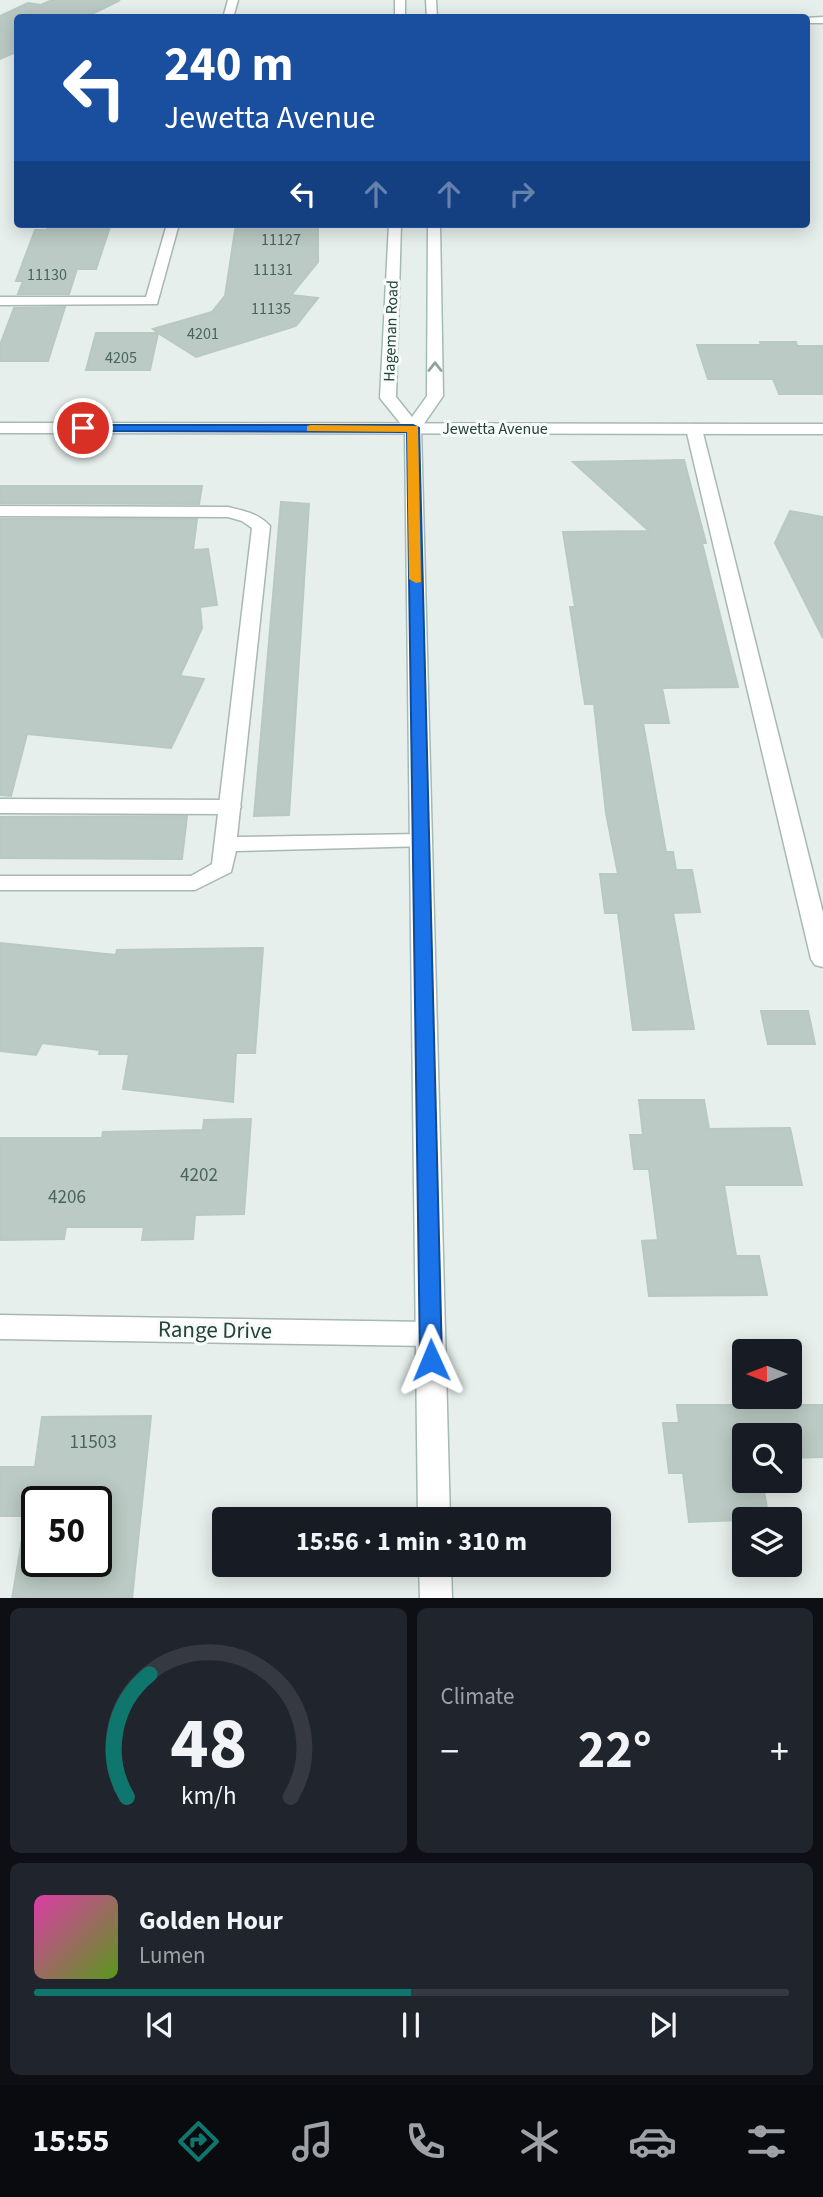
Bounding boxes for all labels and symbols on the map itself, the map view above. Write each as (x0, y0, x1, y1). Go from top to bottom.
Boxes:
house number: 11127 (261, 229, 301, 251)
house number: 11131 (253, 259, 293, 281)
house number: 11130 (27, 264, 67, 286)
street label: Hageman Road (378, 280, 404, 382)
house number: 11135 (251, 298, 291, 320)
house number: 4201 (187, 323, 219, 345)
house number: 4205 (105, 347, 137, 369)
one-way arrow (427, 361, 442, 372)
pin (53, 398, 113, 458)
street label: Jewetta Avenue (442, 418, 548, 440)
house number: 4202 (180, 1162, 218, 1189)
house number: 4206 (48, 1184, 86, 1211)
street label: Range Drive (158, 1313, 272, 1347)
position arrow (394, 1323, 468, 1397)
north arrow (732, 1339, 802, 1409)
house number: 11503 (69, 1429, 117, 1456)
speed limit sign: 50 (21, 1486, 112, 1577)

